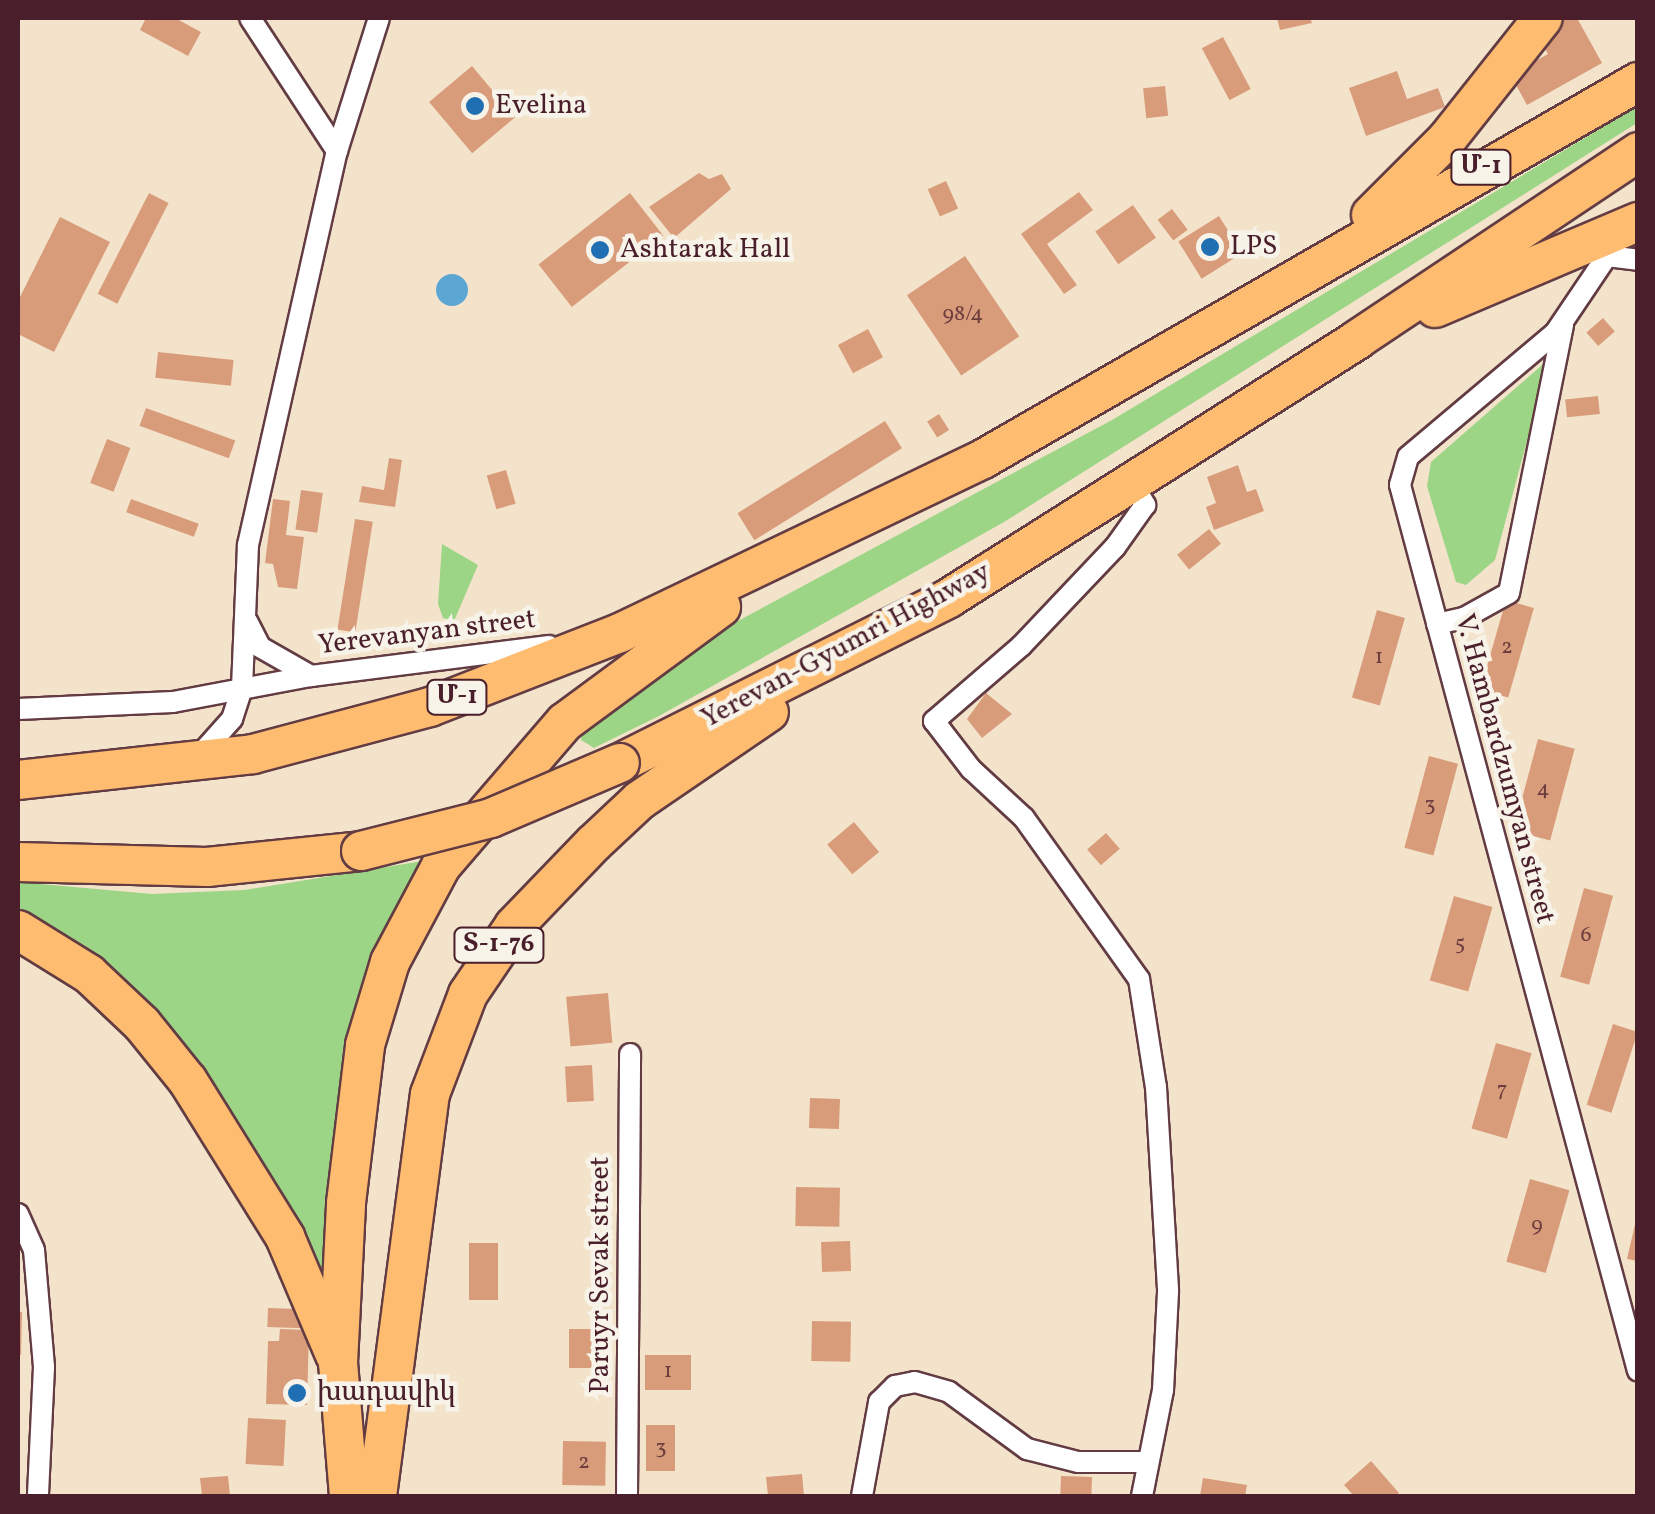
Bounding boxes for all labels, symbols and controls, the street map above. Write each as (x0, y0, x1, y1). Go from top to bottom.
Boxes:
place label: Evelina (495, 89, 587, 123)
marker: Evelina (464, 95, 486, 117)
road number: Մ-1 (1448, 147, 1514, 187)
place label: LPS (1230, 230, 1277, 264)
place label: Ashtarak Hall (620, 233, 790, 267)
marker: LPS (1199, 236, 1221, 258)
marker: Ashtarak Hall (589, 239, 611, 261)
house number: 98/4 (943, 302, 983, 328)
street label: Yerevan-Gyumri Highway (696, 556, 996, 736)
street label: Yerevanyan street (316, 603, 538, 663)
street label: V. Hambardzumyan street (1446, 610, 1562, 928)
house number: 2 (1501, 635, 1513, 661)
house number: 1 (1375, 645, 1383, 671)
road number: Մ-1 (424, 677, 490, 717)
house number: 4 (1536, 777, 1550, 803)
house number: 3 (1424, 792, 1436, 818)
house number: 6 (1580, 923, 1592, 949)
road number: Տ-1-76 (452, 925, 546, 965)
house number: 5 (1455, 931, 1465, 957)
house number: 7 (1497, 1078, 1507, 1104)
street label: Paruyr Sevak street (584, 1156, 618, 1394)
house number: 9 (1531, 1213, 1543, 1239)
house number: 1 (664, 1359, 672, 1385)
place label: խադավիկ (317, 1376, 456, 1410)
marker: խադավիկ (286, 1382, 308, 1404)
house number: 3 (655, 1435, 667, 1461)
house number: 2 (578, 1450, 590, 1476)

